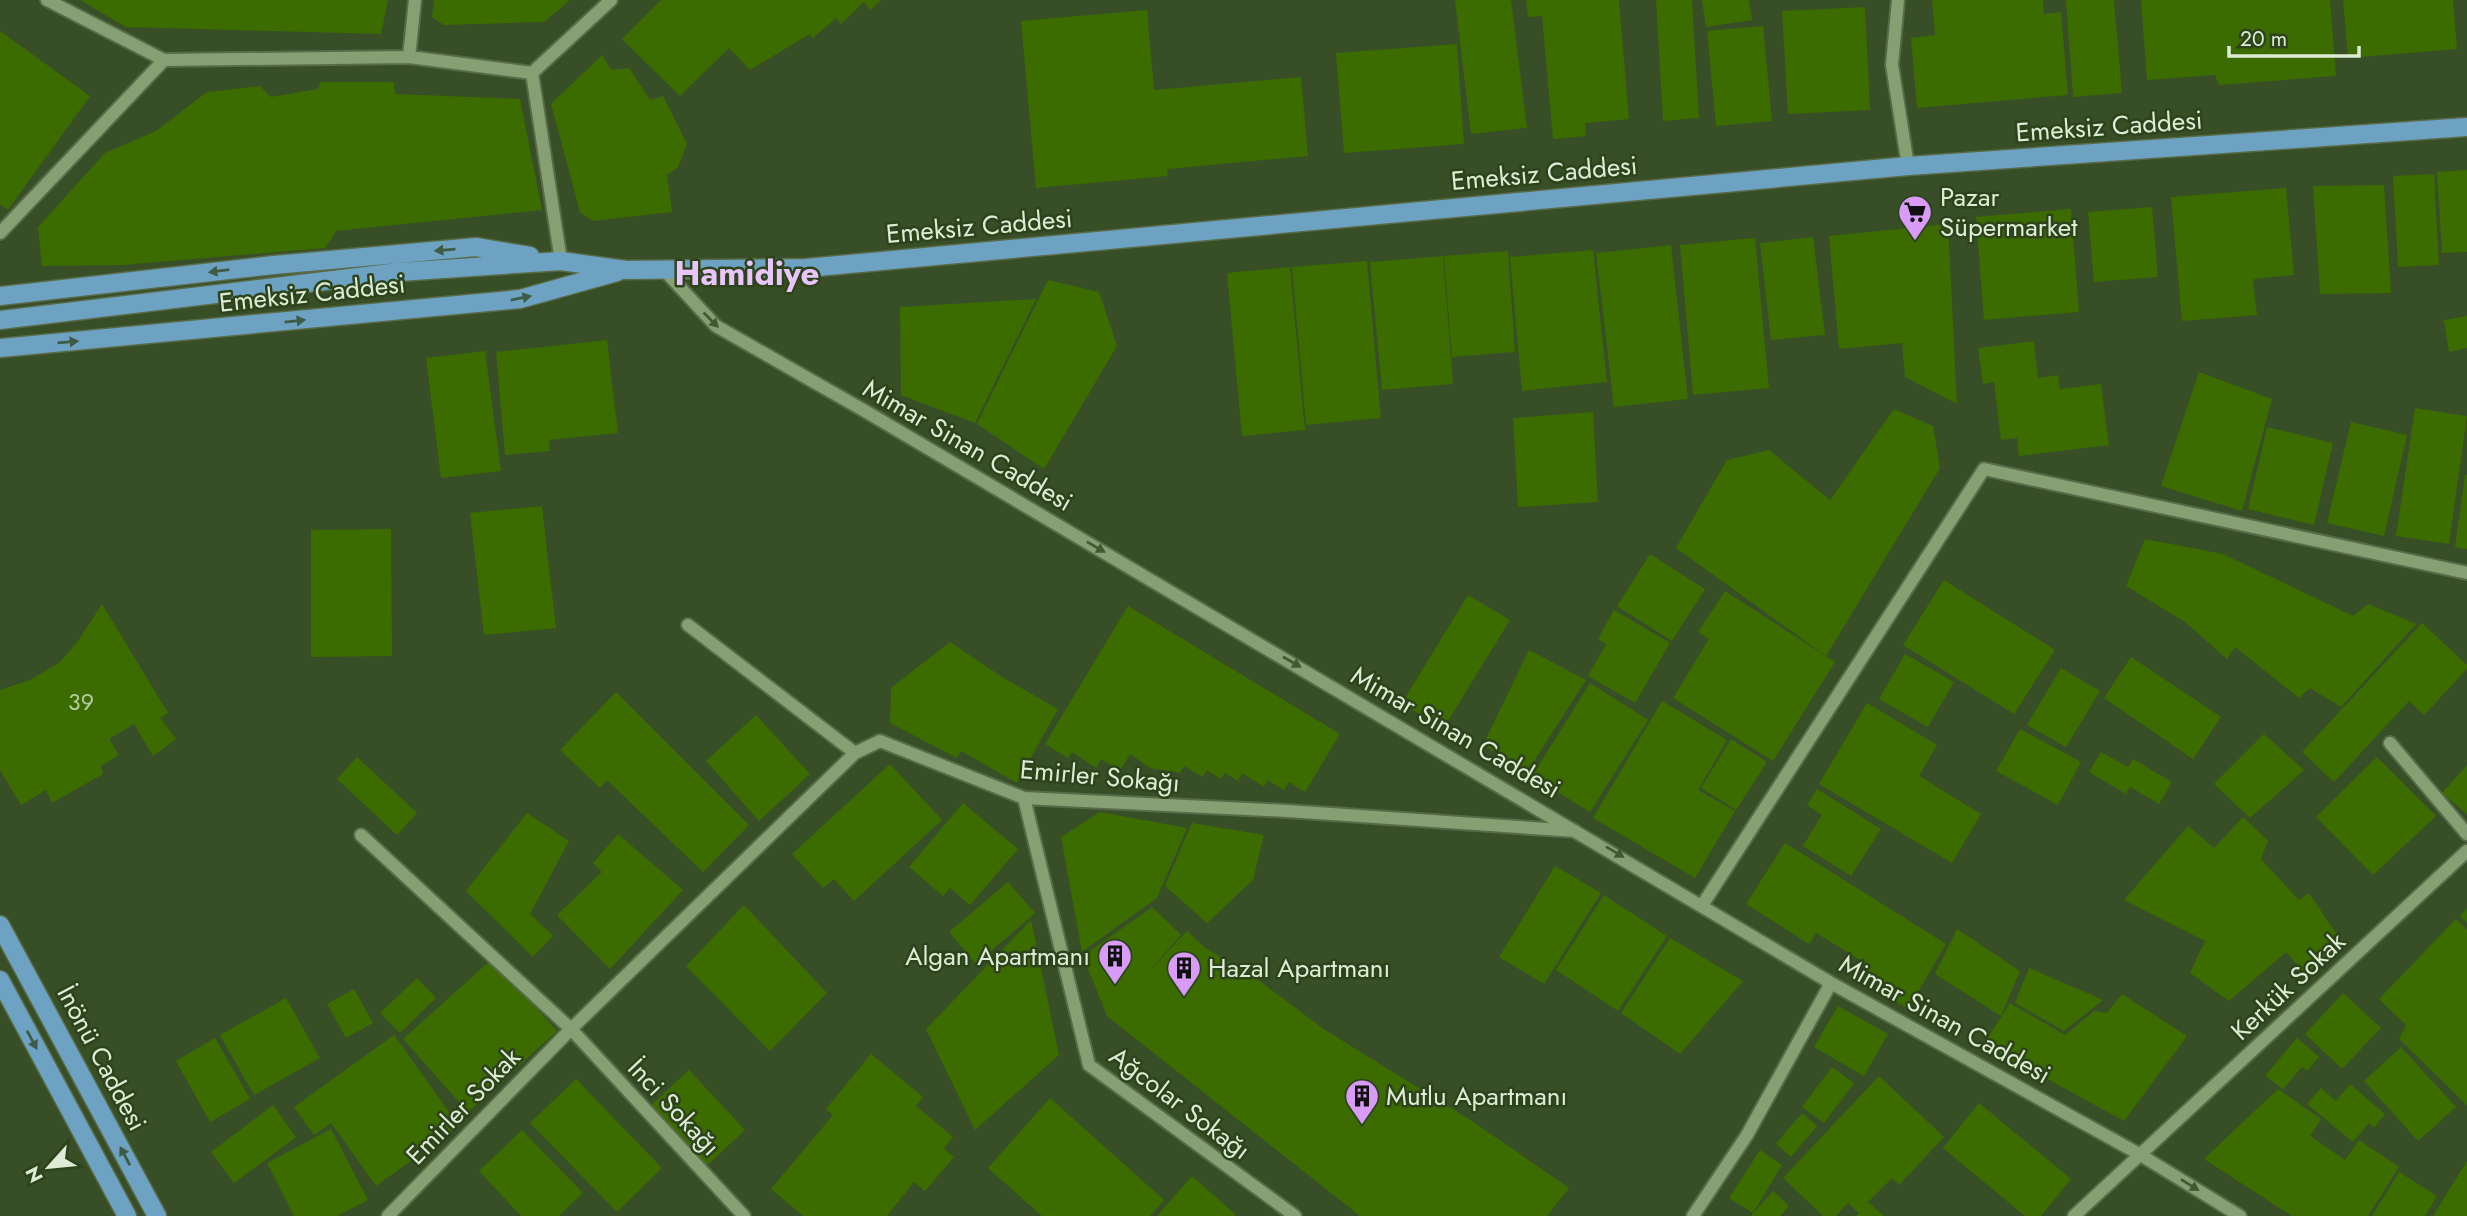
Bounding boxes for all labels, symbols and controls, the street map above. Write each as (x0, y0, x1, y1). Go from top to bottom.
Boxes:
scale bar (2229, 14, 2358, 58)
text: 20 m (2240, 24, 2287, 54)
street label: Emeksiz Caddesi (2014, 101, 2204, 151)
street label: Emeksiz Caddesi (1449, 146, 1639, 200)
place label: Pazar Süpermarket (1940, 178, 2078, 246)
supermarket icon: Pazar Süpermarket (1896, 193, 1934, 242)
street label: Emeksiz Caddesi (884, 199, 1074, 253)
one-way arrow (434, 245, 456, 256)
district label: Hamidiye (675, 250, 819, 297)
street label: Emeksiz Caddesi (217, 264, 407, 322)
one-way arrow (208, 266, 230, 277)
one-way arrow (510, 292, 532, 303)
one-way arrow (702, 311, 719, 328)
one-way arrow (284, 316, 306, 327)
one-way arrow (57, 336, 79, 347)
street label: Mimar Sinan Caddesi (856, 369, 1080, 521)
one-way arrow (1087, 540, 1106, 553)
one-way arrow (1283, 656, 1302, 668)
street label: Mimar Sinan Caddesi (1344, 656, 1568, 808)
house number: 39 (68, 685, 94, 719)
street label: Emirler Sokağı (1018, 750, 1182, 802)
one-way arrow (1605, 846, 1624, 858)
street label: Kerkük Sokak (2222, 922, 2354, 1049)
place label: Algan Apartmanı (905, 937, 1090, 975)
building icon: Algan Apartmanı (1096, 937, 1134, 986)
street label: Mimar Sinan Caddesi (1832, 945, 2058, 1093)
building icon: Hazal Apartmanı (1165, 949, 1203, 998)
place label: Hazal Apartmanı (1208, 949, 1390, 987)
street label: İnönü Caddesi (48, 978, 156, 1138)
one-way arrow (26, 1031, 38, 1051)
street label: Ağcolar Sokağı (1102, 1037, 1258, 1169)
street label: Emirler Sokak (397, 1038, 529, 1173)
street label: İnci Sokağı (619, 1050, 729, 1164)
building icon: Mutlu Apartmanı (1343, 1077, 1381, 1126)
place label: Mutlu Apartmanı (1386, 1077, 1567, 1115)
north arrow (14, 1132, 84, 1202)
one-way arrow (119, 1146, 130, 1166)
text: N (19, 1162, 50, 1187)
one-way arrow (2180, 1179, 2199, 1191)

